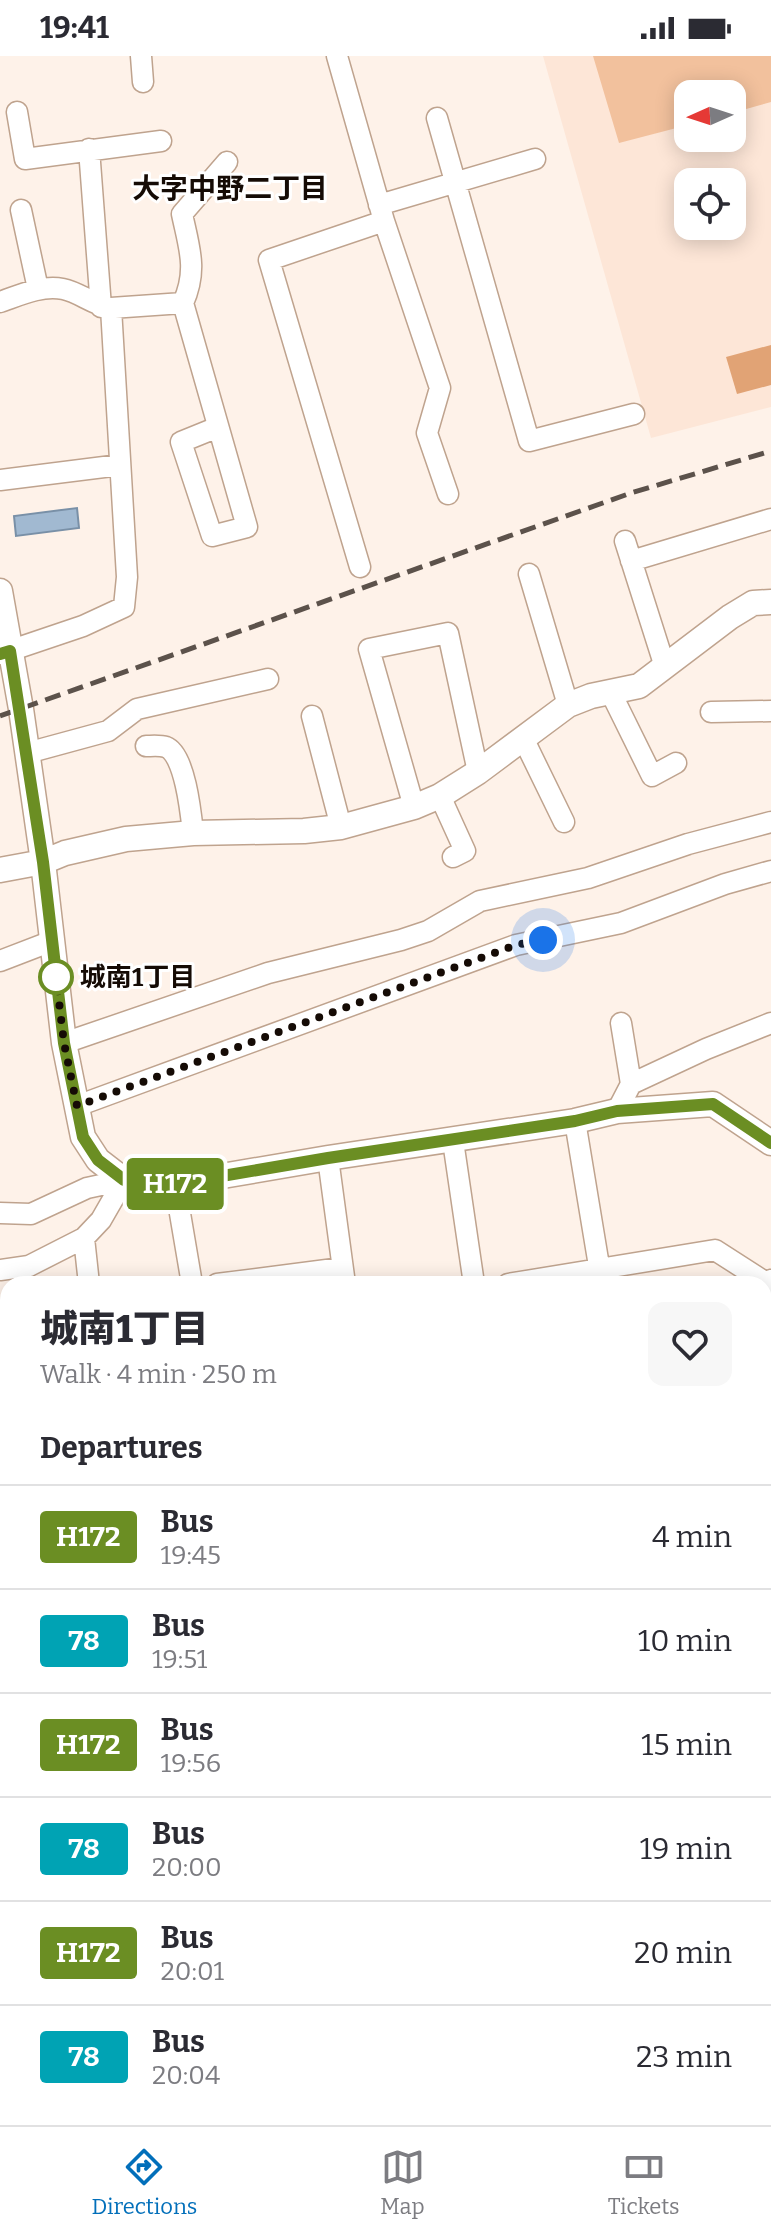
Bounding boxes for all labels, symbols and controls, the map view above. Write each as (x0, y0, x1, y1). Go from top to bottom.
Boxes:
text: 19:41 (40, 10, 109, 46)
north arrow (674, 80, 746, 152)
map controls (674, 80, 746, 240)
button: locate (674, 168, 746, 240)
district label: 大字中野二丁目 (132, 172, 328, 205)
your location (523, 920, 563, 960)
marker: 城南1丁目 (39, 960, 73, 994)
place label: 城南1丁目 (80, 962, 195, 993)
line badge: H172 (119, 1158, 231, 1210)
text: H172 (143, 1167, 207, 1200)
button: heart (648, 1302, 732, 1386)
text: 城南1丁目 (40, 1306, 209, 1352)
text: Walk · 4 min · 250 m (40, 1359, 277, 1390)
text: Departures (40, 1430, 203, 1466)
text: Bus (161, 1504, 214, 1540)
text: 4 min (652, 1519, 732, 1555)
text: H172 (56, 1520, 121, 1553)
text: 19:45 (161, 1540, 221, 1571)
text: Bus (152, 1608, 205, 1644)
text: 10 min (638, 1623, 732, 1659)
text: 78 (68, 1624, 100, 1657)
text: 19:51 (152, 1644, 207, 1675)
text: Bus (161, 1712, 214, 1748)
text: 15 min (641, 1727, 732, 1763)
text: H172 (56, 1728, 121, 1761)
text: 19:56 (161, 1748, 221, 1779)
text: Bus (152, 1816, 205, 1852)
text: 19 min (640, 1831, 732, 1867)
text: 78 (68, 1832, 100, 1865)
text: 20:00 (152, 1852, 222, 1883)
text: Bus (161, 1920, 214, 1956)
text: 20 min (634, 1935, 732, 1971)
text: H172 (56, 1936, 121, 1969)
text: 20:01 (161, 1956, 224, 1987)
text: Bus (152, 2024, 205, 2060)
text: 23 min (636, 2039, 732, 2075)
text: 78 (68, 2040, 100, 2073)
text: 20:04 (152, 2060, 220, 2091)
tab: Directions (91, 2145, 197, 2220)
tab: Map (380, 2145, 425, 2220)
tab: Tickets (608, 2145, 679, 2220)

